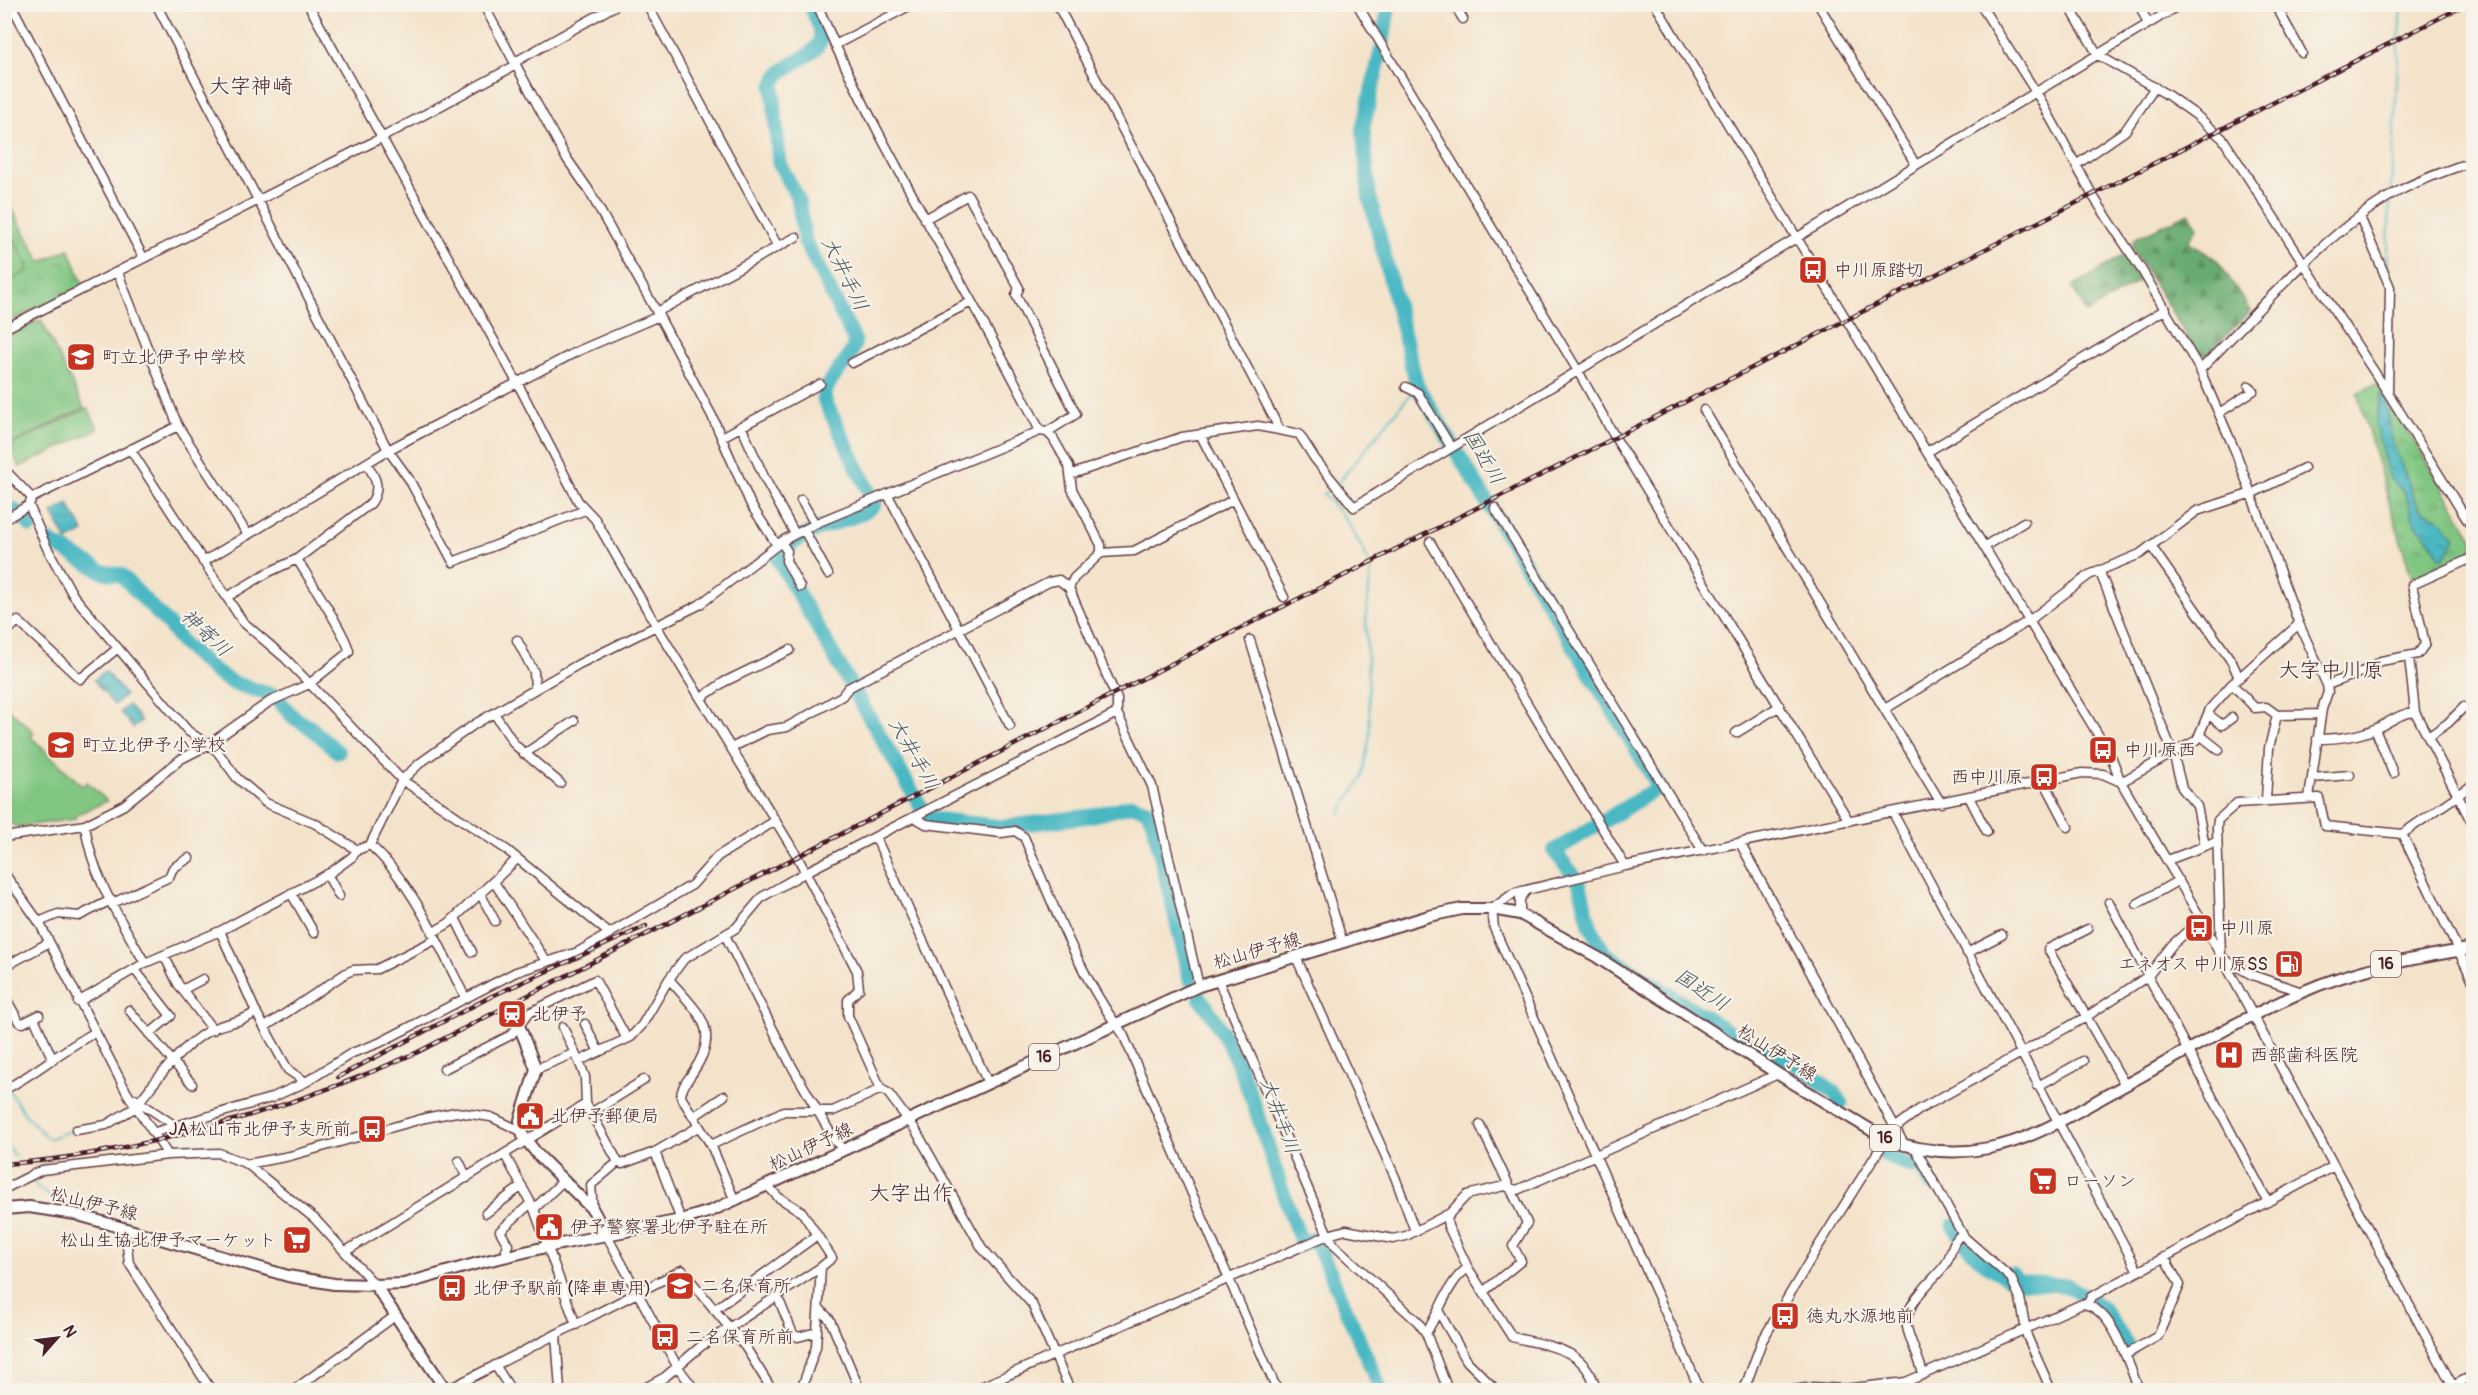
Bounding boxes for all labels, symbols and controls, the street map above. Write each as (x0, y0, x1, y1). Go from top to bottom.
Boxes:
district label: 大字神崎 (209, 73, 293, 100)
water label: 大井手川 (816, 233, 874, 315)
bus stop icon: 中川原踏切 (1797, 254, 1829, 286)
place label: 中川原踏切 (1834, 259, 1924, 282)
school or university icon: 町立北伊予中学校 (65, 341, 97, 373)
place label: 町立北伊予中学校 (102, 346, 246, 369)
water label: 国近川 (1458, 425, 1510, 489)
water label: 神寄川 (176, 603, 236, 663)
district label: 大字中川原 (2279, 657, 2384, 684)
water label: 大井手川 (883, 713, 945, 795)
school or university icon: 町立北伊予小学校 (45, 729, 77, 761)
place label: 町立北伊予小学校 (82, 734, 226, 757)
bus stop icon: 中川原西 (2087, 734, 2119, 766)
place label: 中川原西 (2124, 739, 2196, 762)
bus stop icon: 西中川原 (2028, 761, 2060, 793)
place label: 西中川原 (1951, 766, 2023, 789)
bus stop icon: 中川原 (2183, 912, 2215, 944)
place label: 中川原 (2220, 917, 2274, 940)
street label: 松山伊予線 (1211, 928, 1303, 974)
fuel station icon: エネオス 中川原SS (2273, 948, 2305, 980)
road number: 16 (2371, 951, 2401, 977)
place label: エネオス 中川原SS (2118, 953, 2268, 976)
water label: 国近川 (1670, 963, 1734, 1017)
station icon: 北伊予 (496, 998, 528, 1030)
place label: 北伊予 (533, 1003, 587, 1026)
street label: 松山伊予線 (1733, 1019, 1821, 1087)
hospital icon: 西部歯科医院 (2213, 1039, 2245, 1071)
road number: 16 (1029, 1044, 1059, 1070)
place label: 西部歯科医院 (2250, 1044, 2358, 1067)
water label: 大井手川 (1255, 1074, 1305, 1158)
public building icon: 北伊予郵便局 (514, 1100, 546, 1132)
place label: 北伊予郵便局 (551, 1105, 659, 1128)
bus stop icon: JA松山市北伊予支所前 (356, 1113, 388, 1145)
place label: JA松山市北伊予支所前 (169, 1118, 351, 1141)
street label: 松山伊予線 (765, 1118, 857, 1176)
road number: 16 (1870, 1125, 1900, 1151)
supermarket icon: ローソン (2027, 1165, 2059, 1197)
place label: ローソン (2064, 1170, 2136, 1193)
district label: 大字出作 (869, 1180, 953, 1207)
street label: 松山伊予線 (48, 1182, 140, 1226)
public building icon: 伊予警察署北伊予駐在所 (533, 1211, 565, 1243)
place label: 伊予警察署北伊予駐在所 (570, 1216, 768, 1239)
supermarket icon: 松山生協北伊予マーケット (281, 1224, 313, 1256)
place label: 松山生協北伊予マーケット (60, 1229, 276, 1252)
school or university icon: 二名保育所 (664, 1270, 696, 1302)
bus stop icon: 北伊予駅前 (降車専用) (436, 1272, 468, 1304)
place label: 二名保育所 (701, 1275, 791, 1298)
place label: 北伊予駅前 (降車専用) (473, 1277, 651, 1300)
bus stop icon: 徳丸水源地前 (1769, 1300, 1801, 1332)
place label: 徳丸水源地前 (1806, 1305, 1914, 1328)
north arrow (27, 1308, 87, 1368)
bus stop icon: 二名保育所前 (649, 1321, 681, 1353)
text: N (58, 1322, 81, 1341)
place label: 二名保育所前 (686, 1326, 794, 1349)

